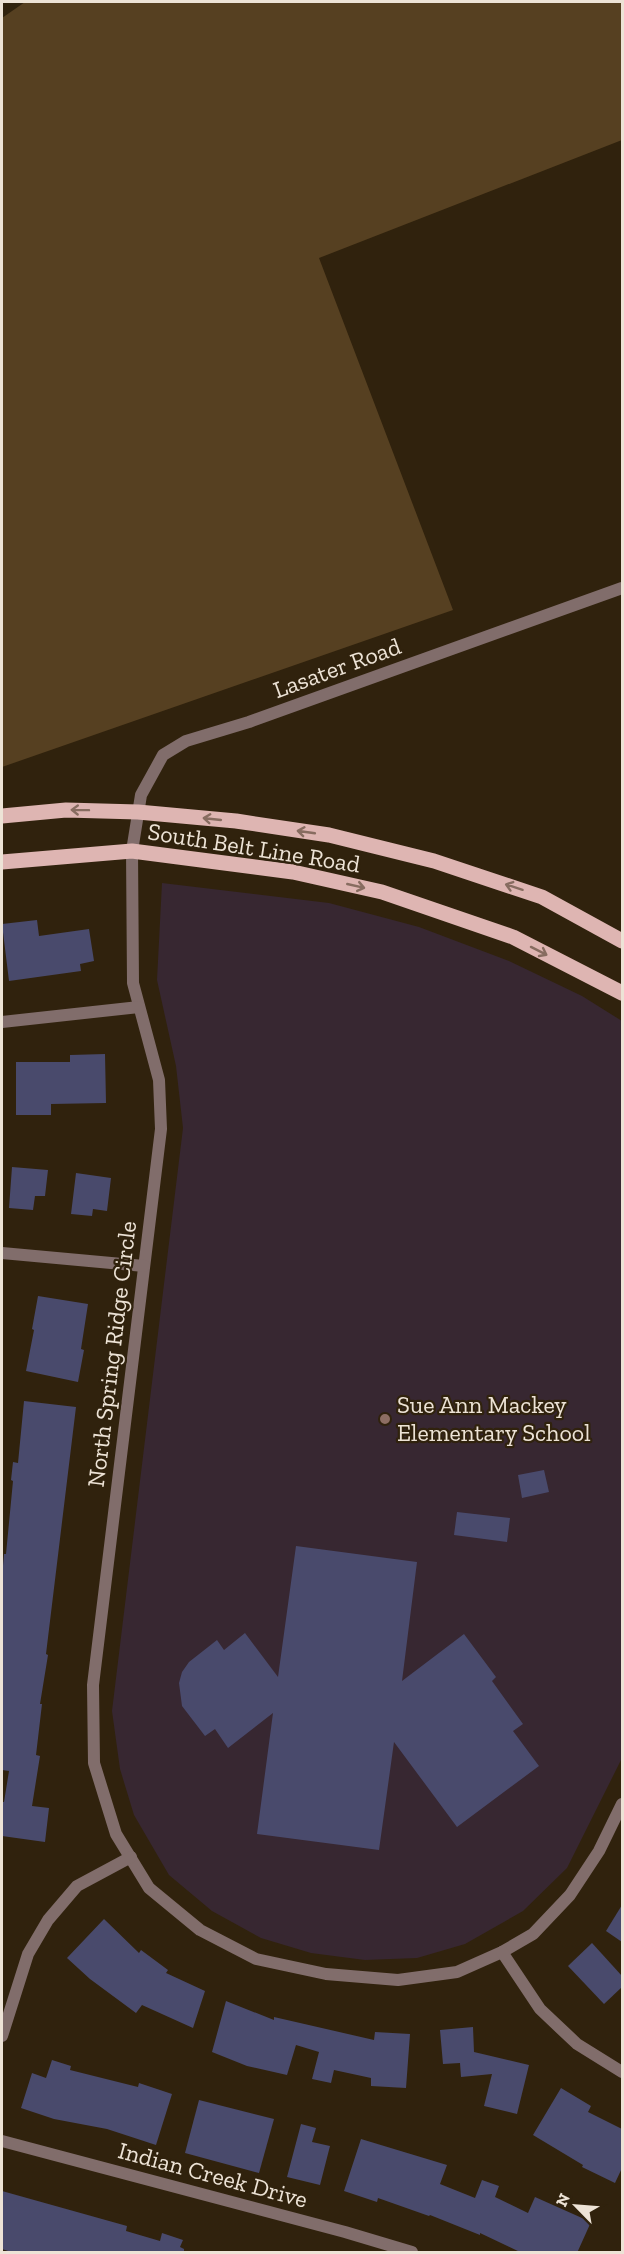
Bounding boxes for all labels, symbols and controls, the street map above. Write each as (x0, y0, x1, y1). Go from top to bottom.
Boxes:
street label: Lasater Road (269, 631, 405, 704)
one-way arrow (70, 805, 90, 816)
one-way arrow (202, 813, 222, 824)
street label: South Belt Line Road (146, 816, 362, 879)
one-way arrow (296, 826, 316, 837)
one-way arrow (346, 881, 365, 892)
one-way arrow (505, 881, 524, 892)
one-way arrow (530, 945, 548, 957)
street label: North Spring Ridge Circle (81, 1219, 142, 1489)
place label: Sue Ann Mackey Elementary School (397, 1390, 591, 1447)
marker: Sue Ann Mackey Elementary School (378, 1412, 392, 1426)
street label: Indian Creek Drive (115, 2135, 311, 2214)
north arrow (546, 2176, 606, 2236)
text: N (552, 2190, 574, 2209)

